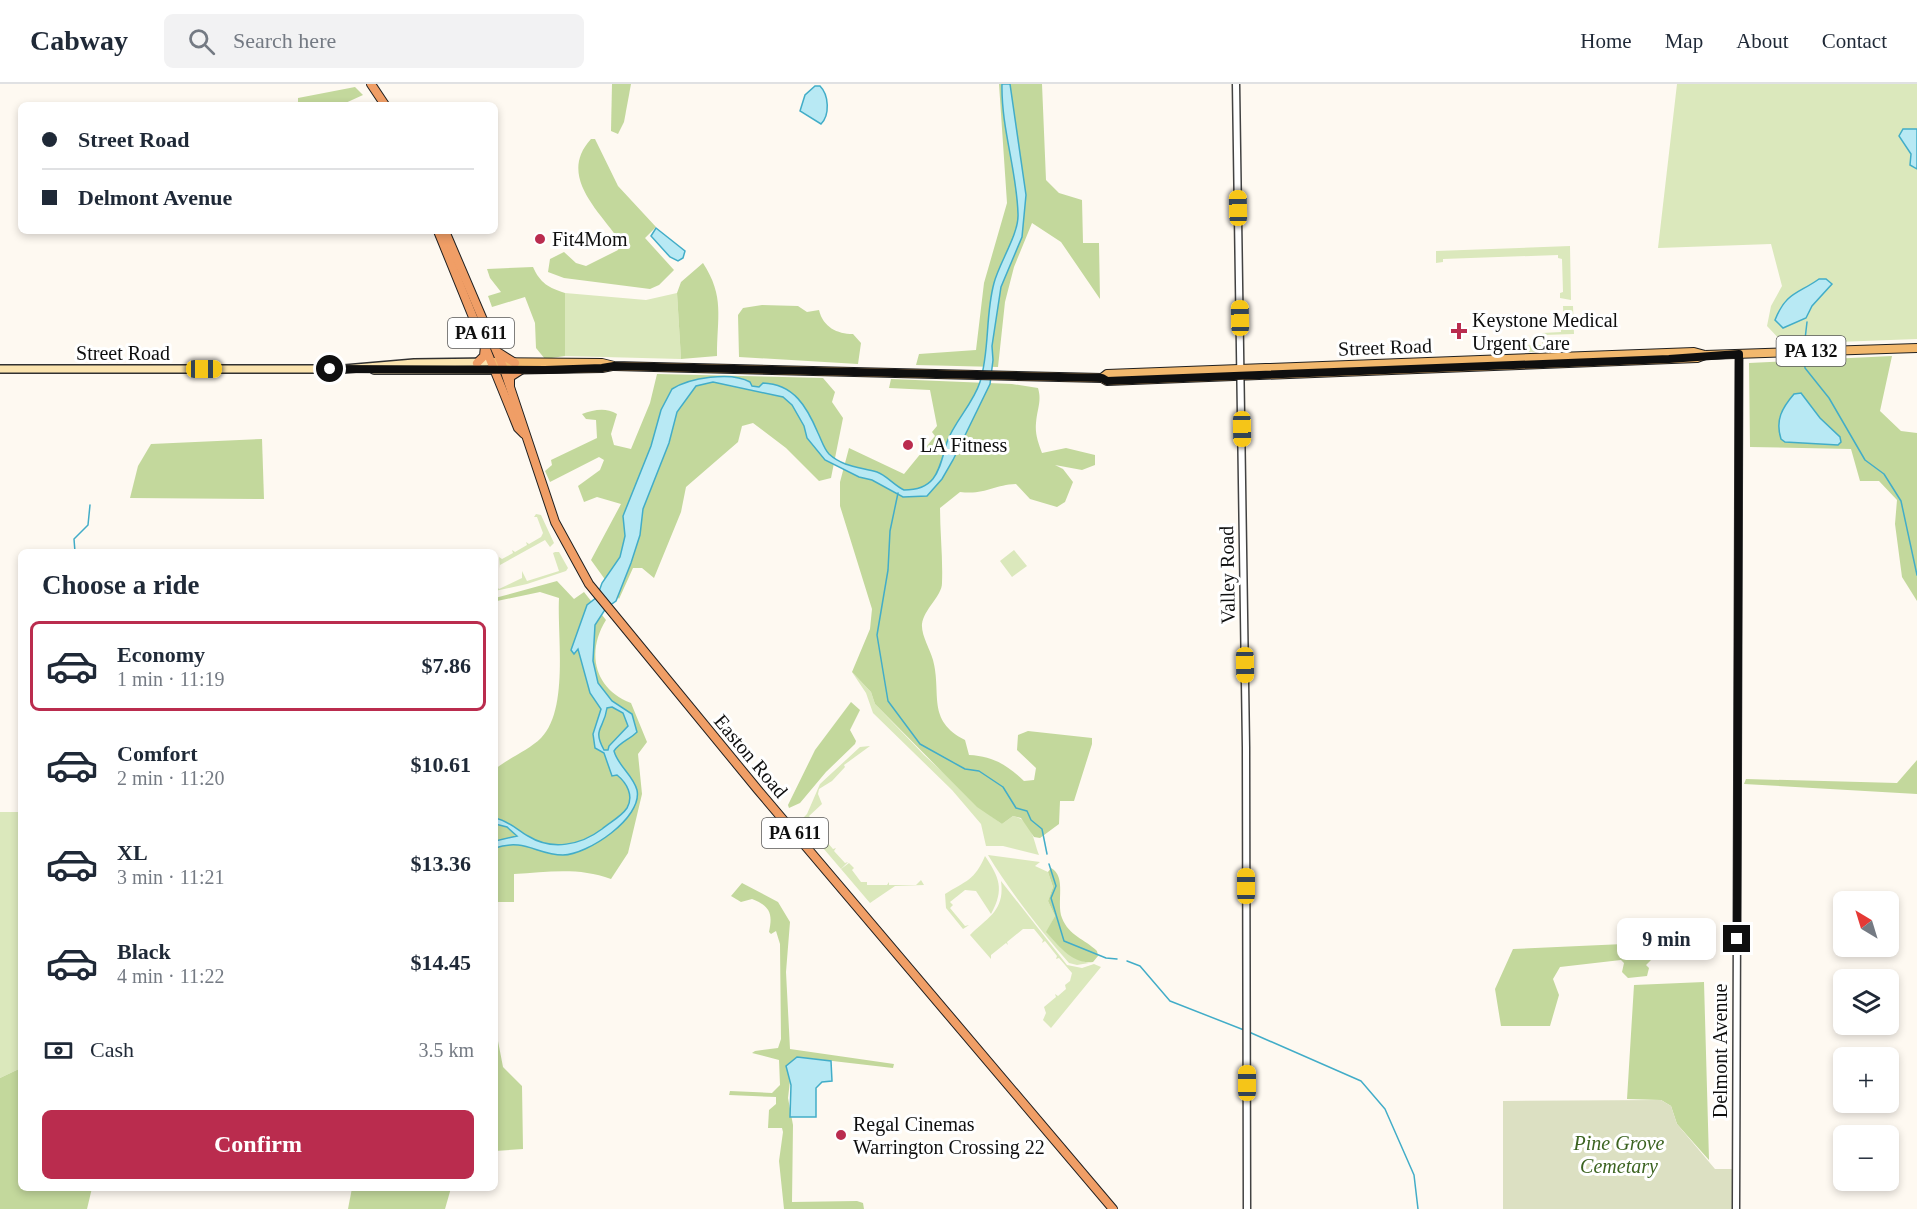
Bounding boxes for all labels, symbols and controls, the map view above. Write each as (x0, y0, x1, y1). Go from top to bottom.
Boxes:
search box (164, 14, 584, 68)
text: Cabway (30, 25, 128, 56)
icon: search (185, 25, 218, 58)
text: Search here (233, 28, 336, 53)
text: Home (1580, 29, 1632, 53)
text: Map (1665, 29, 1703, 53)
text: About (1736, 29, 1789, 53)
text: Contact (1822, 29, 1887, 53)
text: Street Road (78, 127, 189, 152)
text: Delmont Avenue (78, 185, 232, 210)
car (1229, 190, 1247, 226)
place label: Fit4Mom (552, 228, 628, 250)
marker: Fit4Mom (533, 232, 547, 246)
car (1231, 300, 1249, 336)
place label: Keystone Medical Urgent Care (1472, 309, 1619, 355)
road number: PA 611 (448, 318, 514, 348)
marker: Keystone Medical Urgent Care (1450, 322, 1468, 340)
street label: Street Road (1338, 334, 1432, 360)
road number: PA 132 (1776, 336, 1846, 366)
street label: Street Road (76, 342, 170, 364)
route start (316, 355, 343, 382)
car (186, 360, 222, 378)
car (1233, 411, 1251, 447)
place label: LA Fitness (920, 434, 1007, 456)
marker: LA Fitness (901, 438, 915, 452)
street label: Valley Road (1215, 526, 1240, 624)
text: Choose a ride (42, 570, 200, 600)
icon: car (45, 639, 99, 693)
text: Economy (117, 642, 205, 667)
car (1236, 647, 1254, 683)
text: $7.86 (422, 653, 471, 678)
text: 1 min · 11:19 (117, 668, 225, 690)
street label: Easton Road (710, 710, 792, 802)
icon: car (45, 738, 99, 792)
text: Comfort (117, 741, 198, 766)
text: $10.61 (411, 752, 471, 777)
text: 2 min · 11:20 (117, 767, 225, 789)
road number: PA 611 (762, 818, 828, 848)
icon: car (45, 837, 99, 891)
text: XL (117, 840, 148, 865)
text: $13.36 (411, 851, 471, 876)
text: 3 min · 11:21 (117, 866, 225, 888)
car (1237, 868, 1255, 904)
north arrow (1833, 891, 1899, 957)
map controls (1833, 891, 1899, 1191)
callout: 9 min (1617, 918, 1716, 960)
route end (1723, 925, 1750, 952)
text: 9 min (1642, 928, 1691, 950)
icon: car (45, 936, 99, 990)
text: Black (117, 939, 171, 964)
text: $14.45 (411, 950, 471, 975)
text: 4 min · 11:22 (117, 965, 225, 987)
button: layers (1833, 969, 1899, 1035)
street label: Delmont Avenue (1709, 984, 1731, 1118)
icon: cash (42, 1034, 75, 1067)
text: Cash (90, 1037, 134, 1062)
text: 3.5 km (418, 1039, 474, 1061)
button: + (1833, 1047, 1899, 1113)
car (1238, 1065, 1256, 1101)
button: Confirm (42, 1110, 474, 1179)
place label: Regal Cinemas Warrington Crossing 22 (853, 1113, 1045, 1159)
button: − (1833, 1125, 1899, 1191)
marker: Regal Cinemas Warrington Crossing 22 (834, 1128, 848, 1142)
park label: Pine Grove Cemetary (1573, 1132, 1665, 1178)

